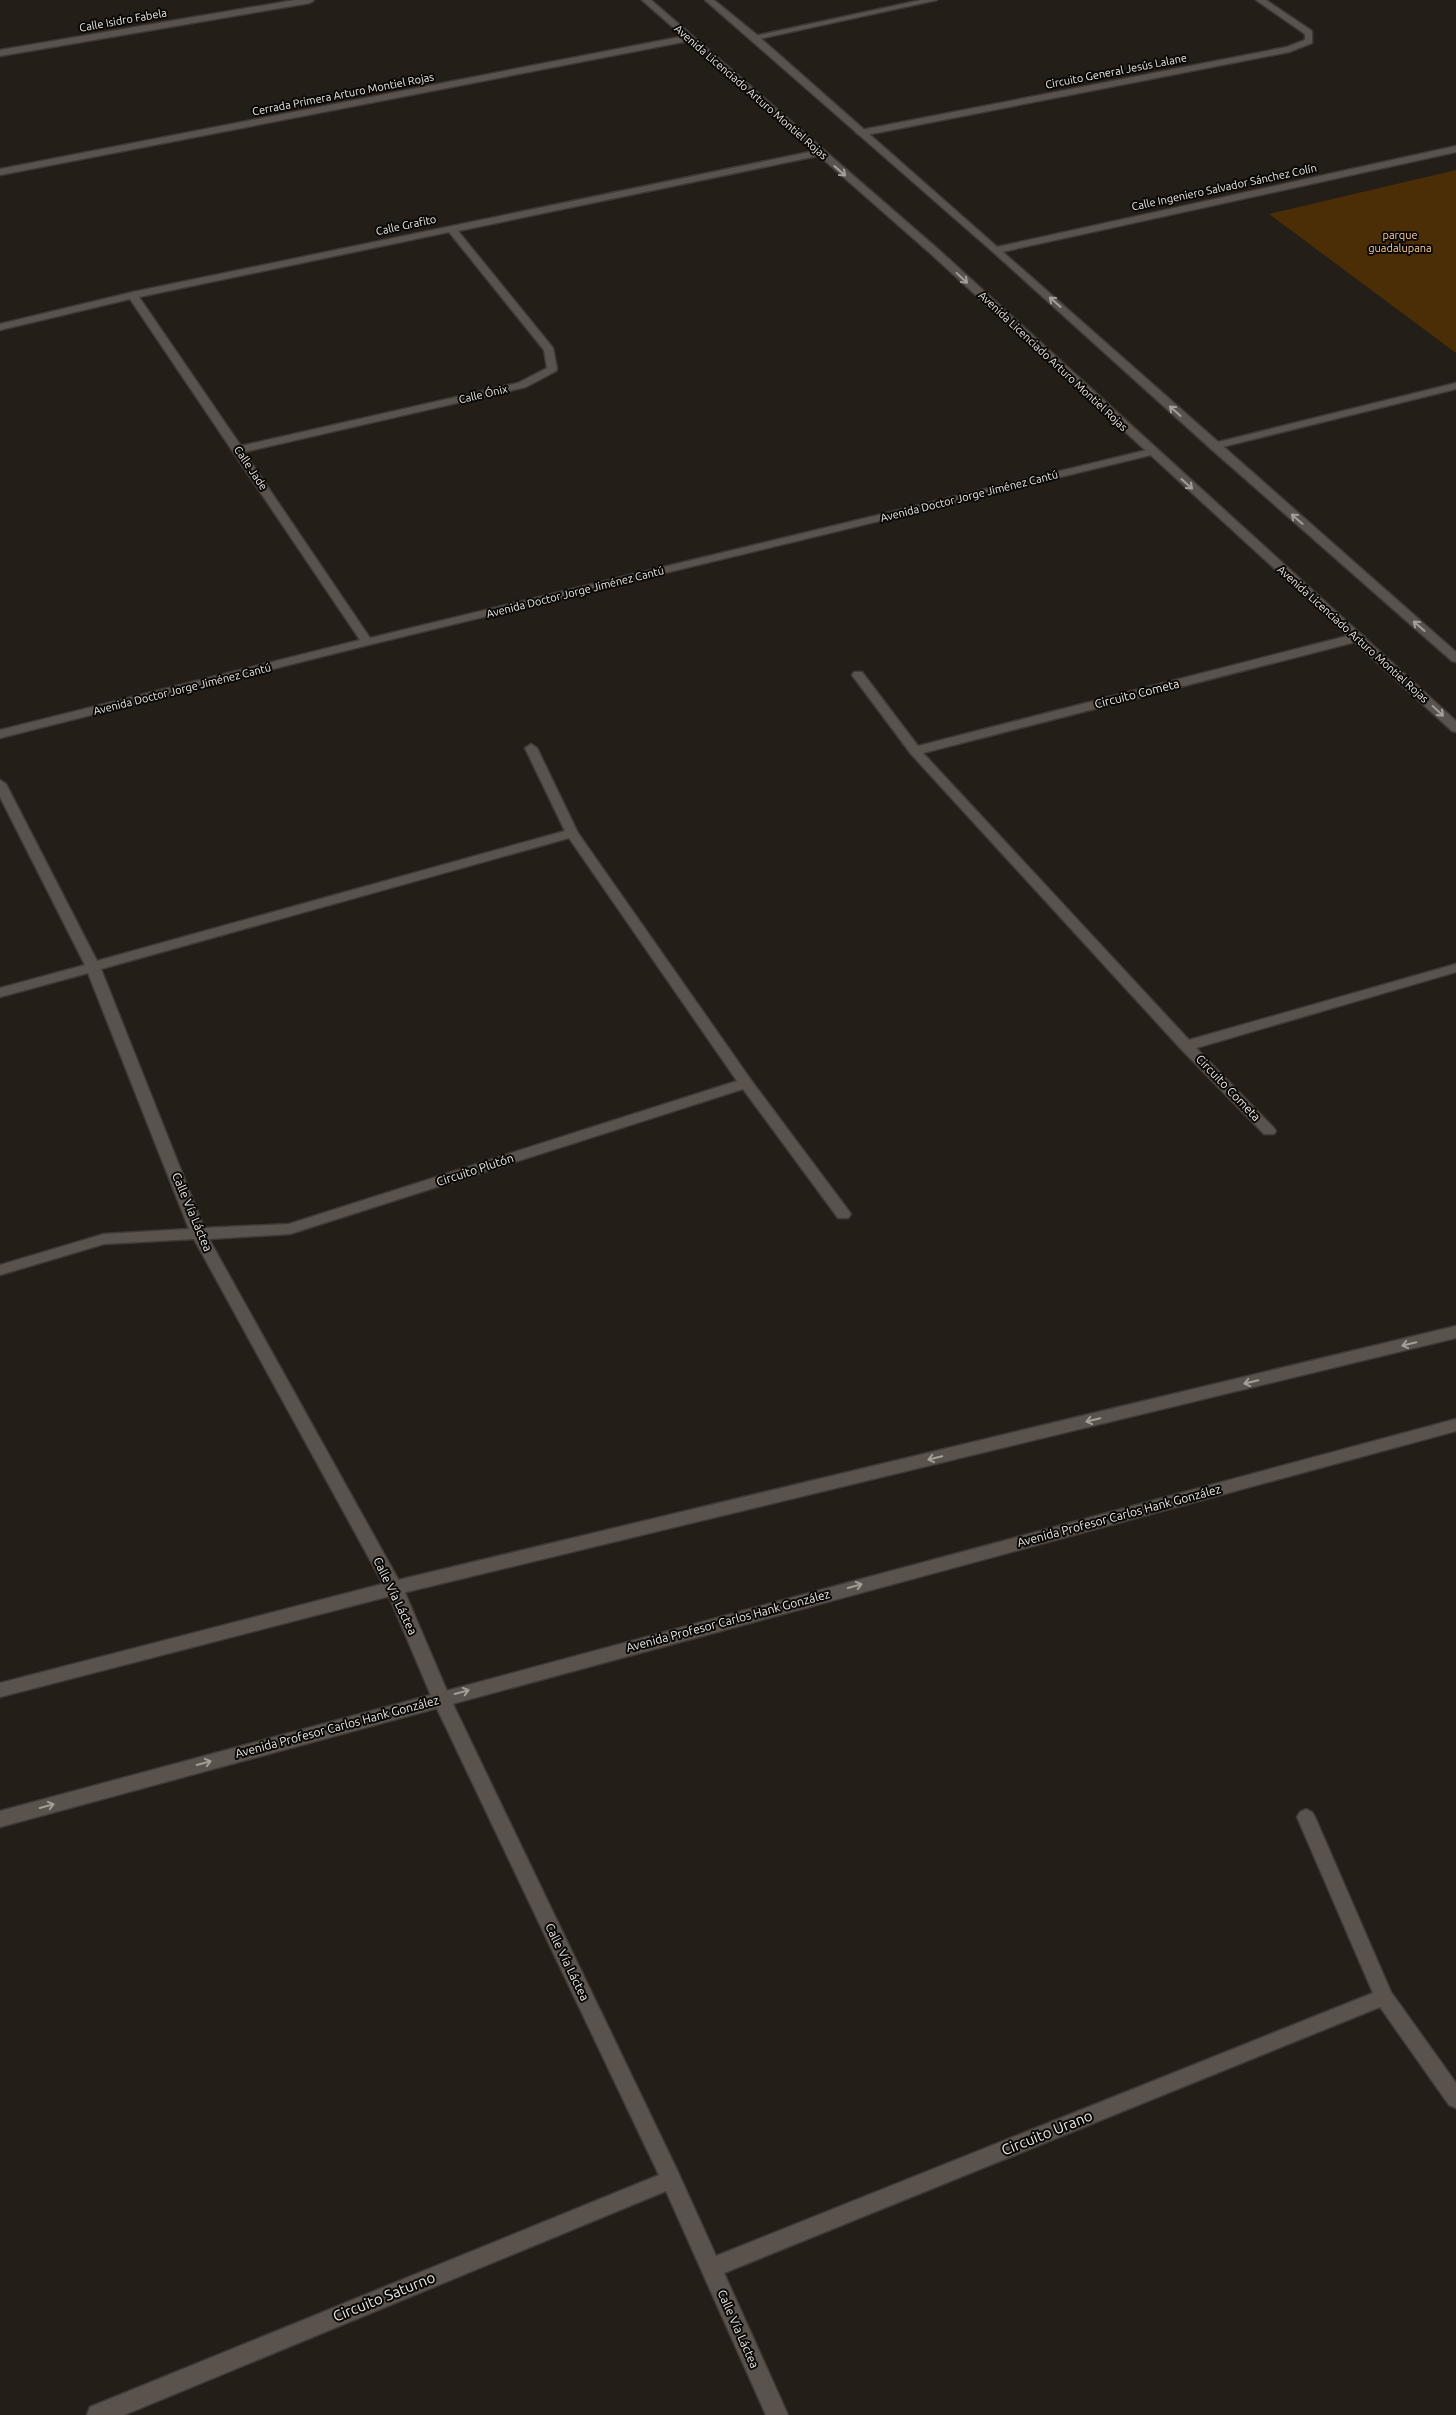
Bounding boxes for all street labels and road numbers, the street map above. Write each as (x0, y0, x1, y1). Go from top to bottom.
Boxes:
street label: Calle Isidro Fabela (78, 6, 168, 34)
street label: Avenida Licenciado Arturo Montiel Rojas (672, 22, 830, 162)
street label: Circuito General Jesús Lalane (1044, 51, 1188, 91)
street label: Cerrada Primera Arturo Montiel Rojas (251, 70, 435, 118)
street label: Calle Ingeniero Salvador Sánchez Colín (1130, 161, 1318, 213)
street label: Calle Grafito (375, 213, 437, 237)
street label: Avenida Licenciado Arturo Montiel Rojas (976, 289, 1130, 433)
street label: Calle Ónix (457, 381, 509, 405)
street label: Calle Jade (232, 444, 270, 492)
street label: Avenida Doctor Jorge Jiménez Cantú (879, 468, 1059, 524)
street label: Avenida Licenciado Arturo Montiel Rojas (1275, 563, 1431, 705)
street label: Avenida Doctor Jorge Jiménez Cantú (485, 564, 665, 620)
street label: Avenida Doctor Jorge Jiménez Cantú (92, 661, 272, 717)
street label: Circuito Cometa (1093, 677, 1181, 710)
street label: Circuito Cometa (1194, 1052, 1263, 1123)
street label: Circuito Plutón (435, 1151, 515, 1188)
street label: Calle Vía Láctea (170, 1170, 215, 1253)
street label: Avenida Profesor Carlos Hank González (1016, 1482, 1223, 1549)
street label: Calle Vía Láctea (371, 1555, 420, 1637)
street label: Avenida Profesor Carlos Hank González (625, 1587, 832, 1654)
street label: Avenida Profesor Carlos Hank González (234, 1693, 441, 1760)
street label: Calle Vía Láctea (543, 1921, 592, 2003)
street label: Circuito Urano (999, 2107, 1095, 2159)
street label: Circuito Saturno (330, 2268, 437, 2325)
street label: Calle Vía Láctea (715, 2288, 762, 2370)

